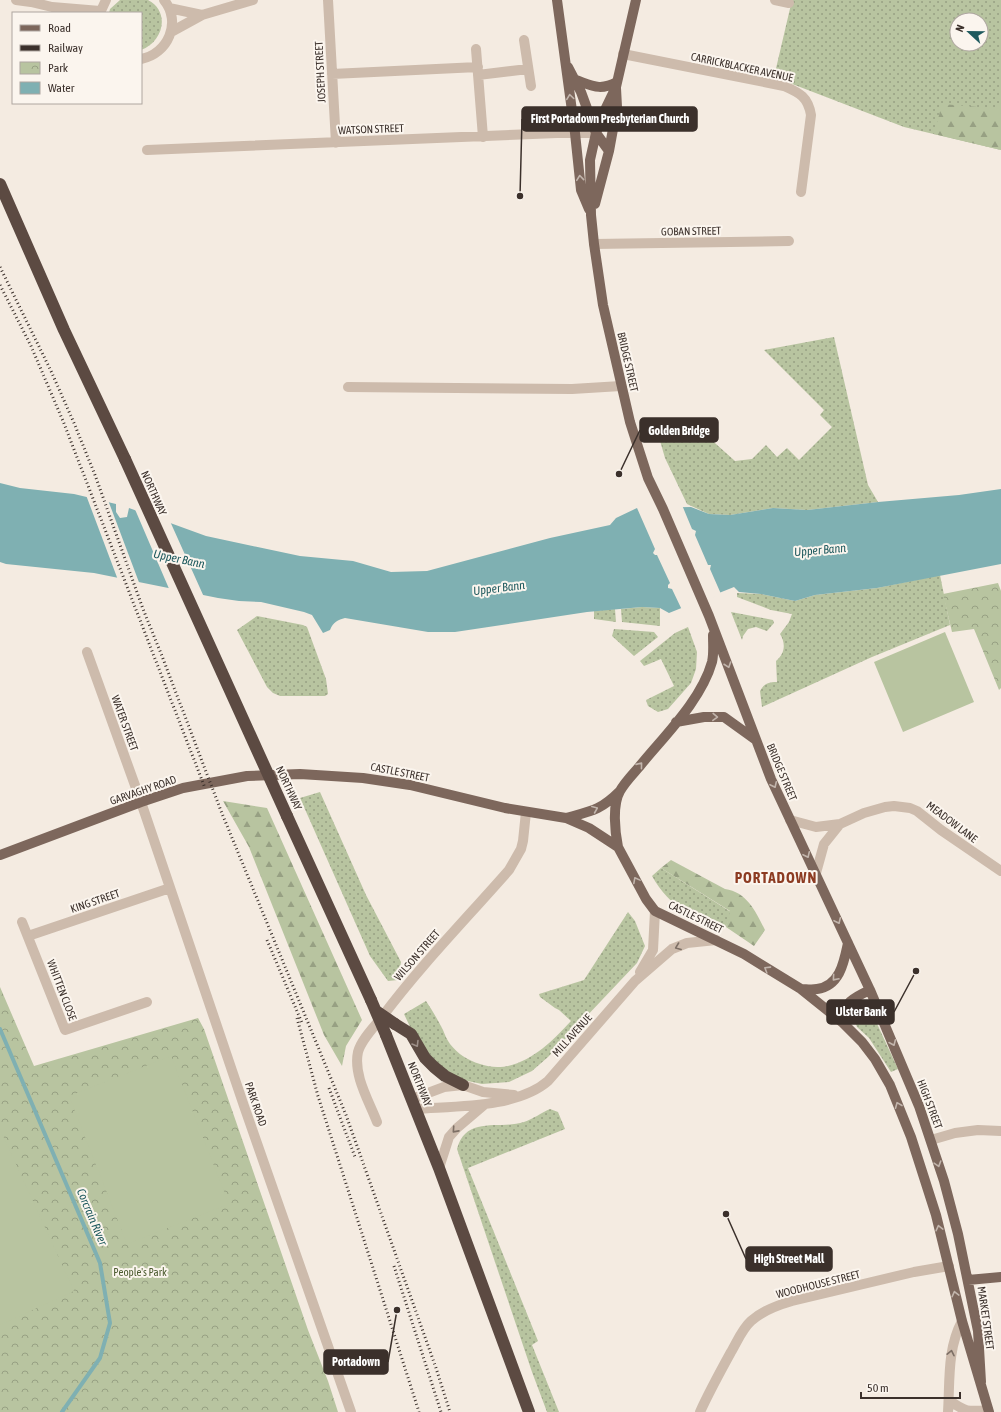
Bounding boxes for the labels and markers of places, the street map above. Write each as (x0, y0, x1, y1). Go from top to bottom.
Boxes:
callout: First Portadown Presbyterian Church (522, 107, 697, 131)
callout: Golden Bridge (640, 418, 718, 442)
callout: Ulster Bank (827, 1000, 894, 1024)
callout: High Street Mall (746, 1247, 832, 1271)
callout: Portadown (324, 1350, 388, 1374)

